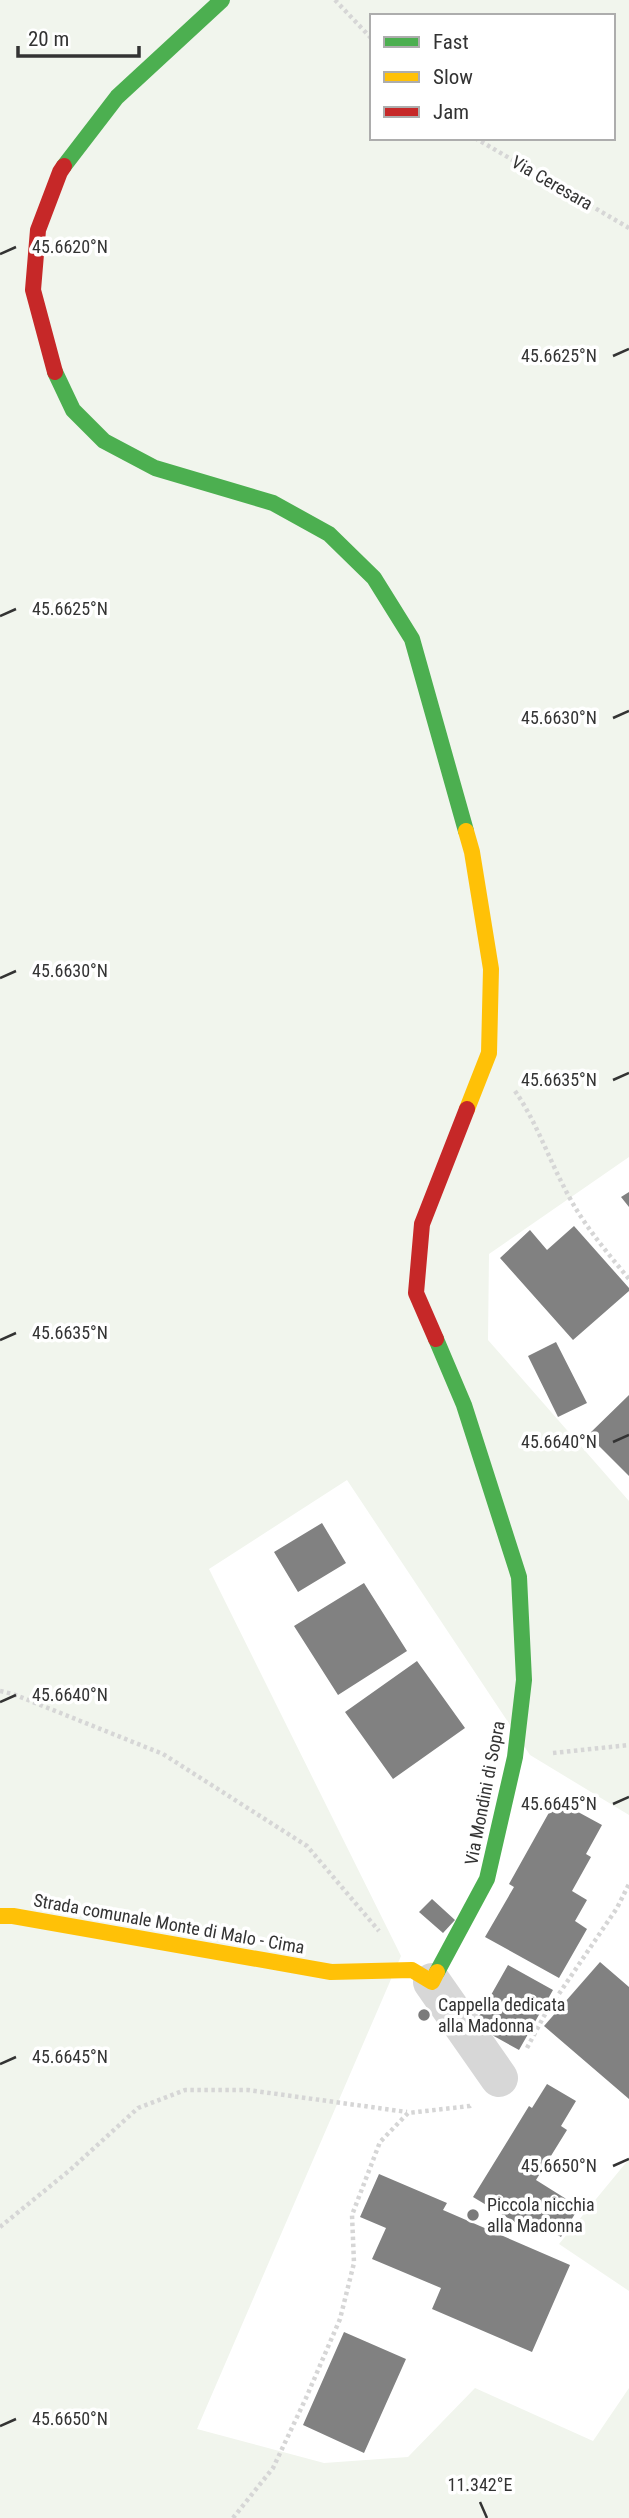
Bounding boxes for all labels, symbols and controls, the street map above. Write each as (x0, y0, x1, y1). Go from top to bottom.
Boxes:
scale bar (18, 14, 138, 58)
legend (370, 14, 615, 140)
text: 20 m (28, 27, 69, 51)
text: Fast (433, 30, 469, 54)
text: Slow (433, 65, 473, 89)
text: Jam (433, 100, 469, 124)
street label: Via Ceresara (508, 151, 596, 214)
text: 45.6620°N (32, 236, 108, 257)
text: 45.6625°N (521, 345, 597, 366)
text: 45.6625°N (32, 598, 108, 619)
text: 45.6630°N (521, 707, 597, 728)
text: 45.6630°N (32, 960, 108, 981)
text: 45.6635°N (521, 1069, 597, 1090)
text: 45.6635°N (32, 1322, 108, 1343)
text: 45.6640°N (521, 1431, 597, 1452)
text: 45.6640°N (32, 1684, 108, 1705)
street label: Via Mondini di Sopra (460, 1719, 509, 1867)
text: 45.6645°N (521, 1793, 597, 1814)
street label: Strada comunale Monte di Malo - Cima (32, 1889, 306, 1958)
place label: Cappella dedicata alla Madonna (438, 1994, 565, 2036)
marker: Cappella dedicata alla Madonna (416, 2007, 432, 2023)
text: 45.6645°N (32, 2046, 108, 2067)
text: 45.6650°N (521, 2155, 597, 2176)
place label: Piccola nicchia alla Madonna (487, 2194, 595, 2236)
marker: Piccola nicchia alla Madonna (465, 2207, 481, 2223)
text: 45.6650°N (32, 2408, 108, 2429)
text: 11.342°E (448, 2474, 512, 2495)

